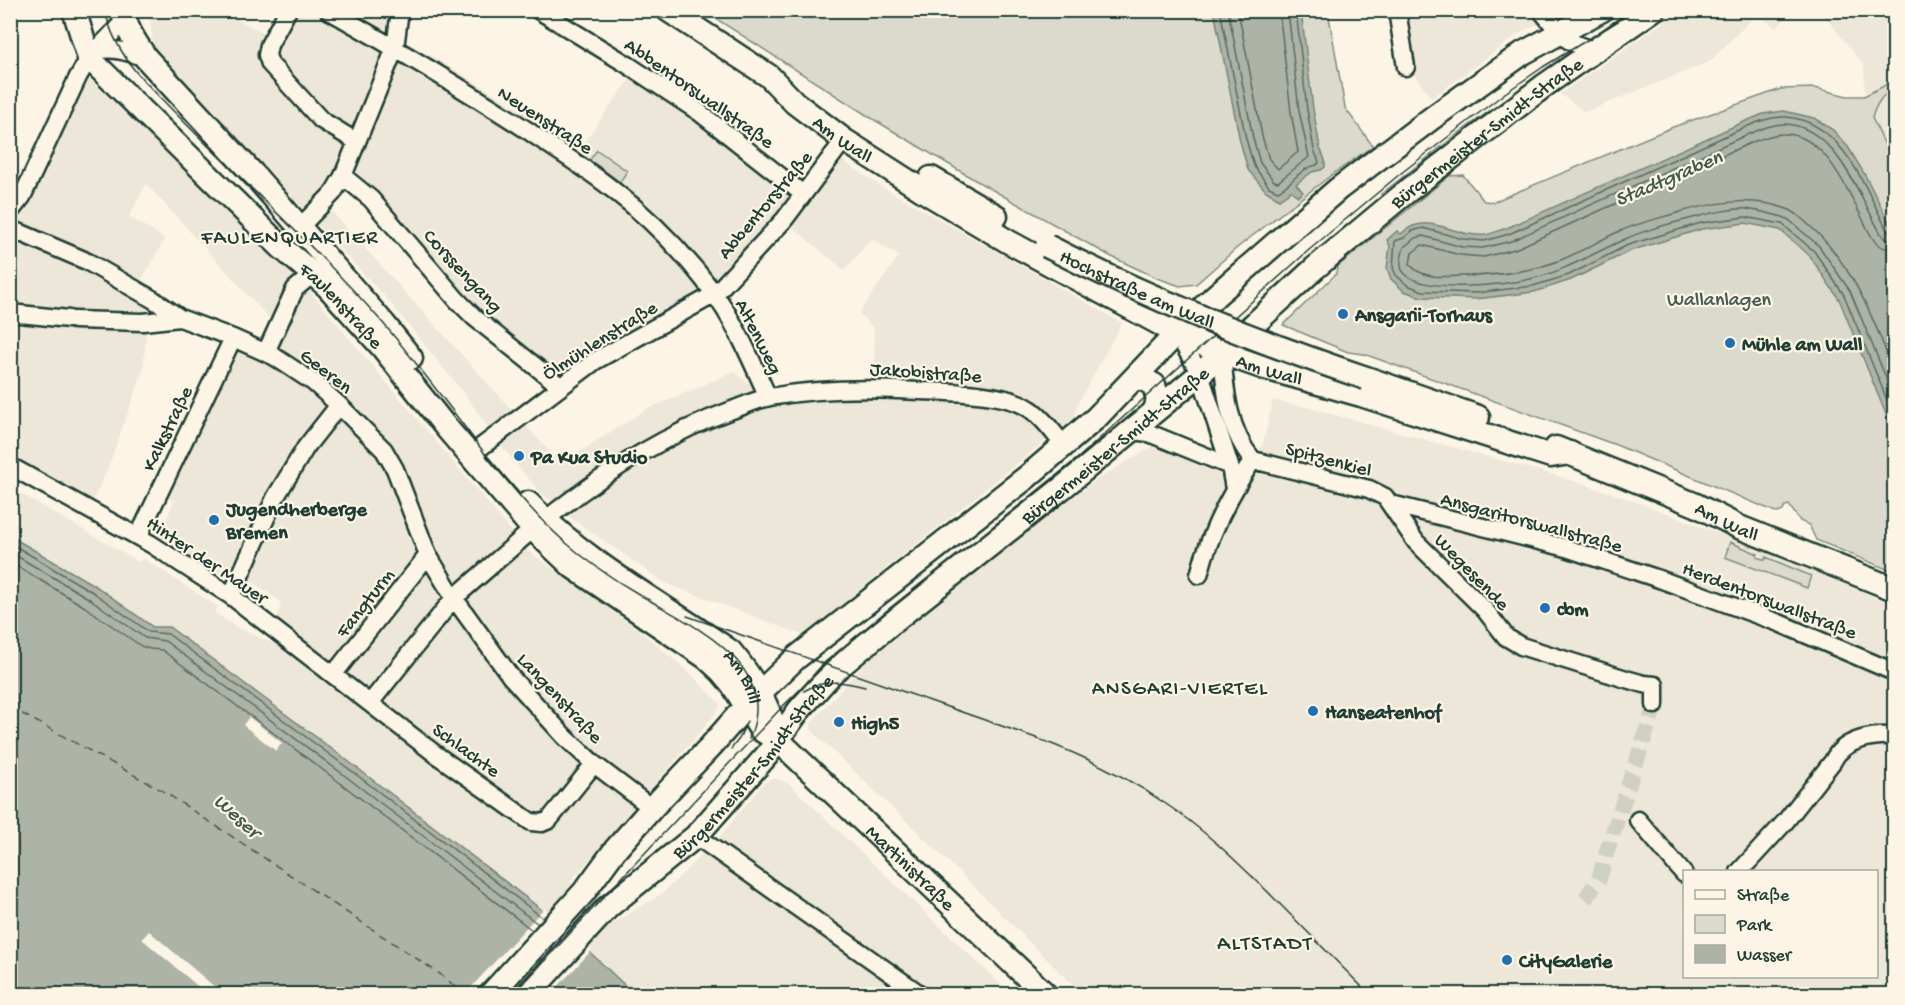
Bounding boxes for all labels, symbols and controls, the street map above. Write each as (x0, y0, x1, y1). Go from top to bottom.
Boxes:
street label: Abbentorswallstraße (619, 35, 778, 156)
street label: Bürgermeister-Smidt-Straße (1386, 54, 1589, 216)
street label: Neuenstraße (492, 83, 597, 162)
street label: Am Wall (807, 112, 876, 170)
water label: Stadtgraben (1612, 146, 1728, 214)
street label: Abbentorstraße (715, 147, 819, 265)
street label: Corssengang (417, 226, 506, 319)
district label: FAULENQUARTIER (200, 227, 379, 252)
street label: Hochstraße am Wall (1055, 246, 1217, 336)
street label: Faulenstraße (292, 259, 387, 356)
park label: Wallanlagen (1667, 290, 1772, 313)
street label: Altenweg (728, 296, 786, 379)
street label: Ölmühlenstraße (539, 297, 663, 386)
place label: Ansgarii-Torhaus (1354, 306, 1494, 329)
marker: Ansgarii-Torhaus (1336, 307, 1350, 321)
place label: Mühle am Wall (1742, 335, 1863, 358)
marker: Mühle am Wall (1723, 336, 1737, 350)
street label: Geeren (294, 345, 356, 401)
street label: Am Wall (1232, 351, 1304, 393)
street label: Jakobistraße (869, 359, 983, 390)
street label: Bürgermeister-Smidt-Straße (1017, 363, 1216, 531)
street label: Kalkstraße (139, 383, 200, 476)
street label: Spitzenkiel (1282, 439, 1374, 484)
place label: Pa Kua Studio (530, 448, 648, 471)
marker: Pa Kua Studio (512, 449, 526, 463)
street label: Ansgaritorswallstraße (1438, 489, 1625, 560)
street label: Am Wall (1690, 498, 1761, 548)
place label: Jugendherberge Bremen (225, 500, 367, 546)
street label: Hinter der Mauer (141, 513, 273, 612)
marker: Jugendherberge Bremen (207, 513, 221, 527)
street label: Wegesende (1428, 530, 1513, 617)
street label: Herdentorswallstraße (1678, 558, 1860, 646)
street label: Fangturm (332, 565, 401, 644)
place label: cbm (1557, 600, 1589, 623)
marker: cbm (1538, 601, 1552, 615)
street label: Am Brill (717, 645, 764, 705)
street label: Langenstraße (511, 649, 607, 750)
street label: Bürgermeister-Smidt-Straße (668, 671, 840, 866)
district label: ANSGARI-VIERTEL (1092, 678, 1268, 703)
place label: Hanseatenhof (1325, 703, 1443, 726)
marker: Hanseatenhof (1306, 704, 1320, 718)
place label: High5 (851, 714, 900, 737)
marker: High5 (832, 715, 846, 729)
street label: Schlachte (426, 719, 504, 785)
water label: Weser (207, 790, 268, 848)
street label: Martinistraße (859, 821, 959, 918)
legend (1683, 870, 1878, 978)
text: Straße (1737, 886, 1790, 907)
text: Park (1736, 916, 1773, 937)
district label: ALTSTADT (1217, 932, 1313, 958)
text: Wasser (1737, 946, 1793, 967)
place label: CityGalerie (1518, 952, 1613, 975)
marker: CityGalerie (1500, 953, 1514, 967)

